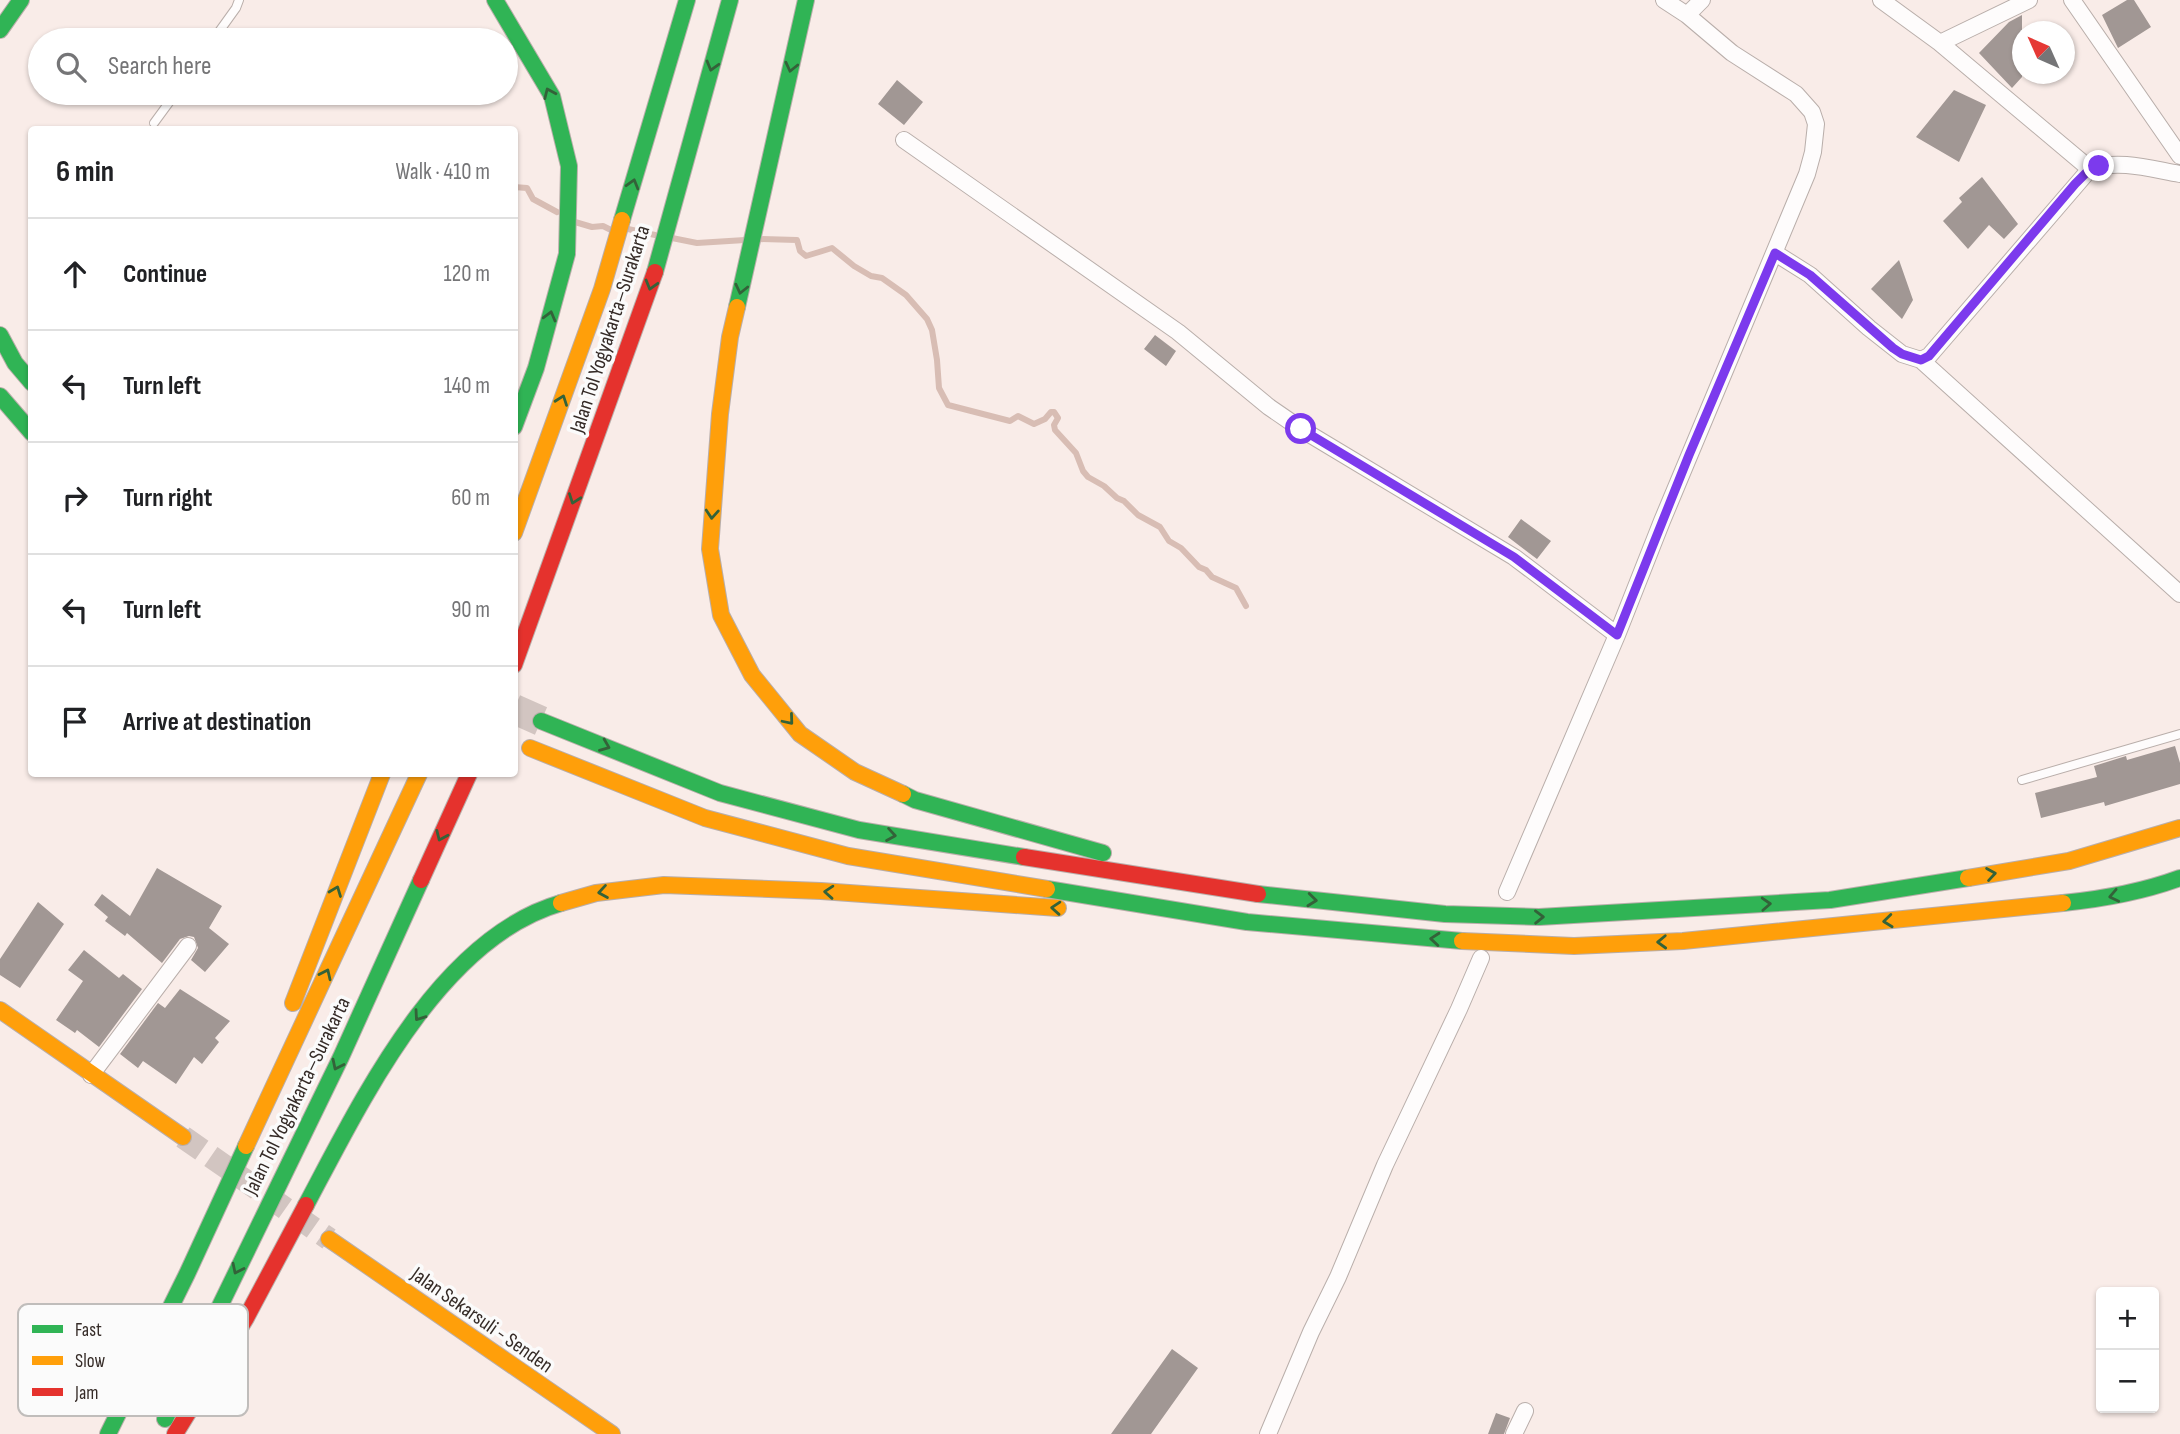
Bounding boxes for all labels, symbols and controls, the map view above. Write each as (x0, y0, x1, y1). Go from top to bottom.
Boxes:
north arrow (2012, 21, 2075, 84)
search box (28, 28, 518, 105)
icon: search (52, 48, 90, 86)
text: Search here (108, 51, 211, 82)
one-way arrow (705, 60, 720, 72)
one-way arrow (784, 61, 799, 73)
one-way arrow (543, 88, 557, 100)
route end (2083, 150, 2114, 181)
text: 6 min (56, 154, 114, 190)
text: Walk · 410 m (395, 158, 490, 186)
one-way arrow (624, 178, 639, 190)
street label: Jalan Tol Yogyakarta–Surakarta (564, 222, 655, 437)
icon: ahead (56, 255, 94, 293)
text: Continue (123, 259, 207, 290)
text: 120 m (444, 260, 490, 288)
one-way arrow (644, 279, 659, 291)
one-way arrow (735, 283, 749, 295)
one-way arrow (542, 310, 556, 322)
icon: left (56, 367, 94, 405)
text: Turn left (123, 371, 201, 402)
text: 140 m (444, 372, 490, 400)
one-way arrow (554, 394, 568, 406)
route start (1285, 413, 1316, 444)
icon: right (56, 479, 94, 517)
text: Turn right (123, 483, 212, 514)
text: 60 m (451, 484, 490, 512)
one-way arrow (568, 493, 582, 505)
one-way arrow (705, 509, 720, 520)
icon: left (56, 591, 94, 629)
text: Turn left (123, 595, 201, 626)
text: 90 m (451, 596, 490, 624)
icon: arrive (56, 703, 94, 741)
text: Arrive at destination (123, 707, 311, 738)
one-way arrow (781, 711, 793, 724)
one-way arrow (598, 738, 610, 752)
one-way arrow (885, 827, 897, 842)
one-way arrow (435, 829, 449, 841)
one-way arrow (1986, 867, 1997, 882)
one-way arrow (597, 884, 608, 899)
one-way arrow (328, 885, 342, 897)
one-way arrow (824, 885, 835, 900)
one-way arrow (2108, 887, 2120, 902)
one-way arrow (1307, 892, 1318, 907)
one-way arrow (1761, 897, 1772, 912)
one-way arrow (1050, 901, 1061, 916)
one-way arrow (1534, 909, 1545, 924)
one-way arrow (1882, 913, 1893, 928)
one-way arrow (1429, 932, 1440, 947)
one-way arrow (1656, 935, 1667, 950)
one-way arrow (318, 969, 332, 981)
street label: Jalan Tol Yogyakarta–Surakarta (238, 993, 356, 1200)
one-way arrow (415, 1008, 427, 1021)
one-way arrow (331, 1058, 345, 1070)
street label: Jalan Sekarsuli - Senden (405, 1261, 558, 1378)
one-way arrow (231, 1262, 245, 1274)
map controls (2096, 1287, 2159, 1413)
button: + (2096, 1287, 2159, 1350)
legend (18, 1304, 248, 1416)
text: Fast (75, 1319, 102, 1342)
text: Slow (75, 1350, 105, 1373)
button: − (2096, 1350, 2159, 1413)
text: Jam (74, 1382, 98, 1405)

